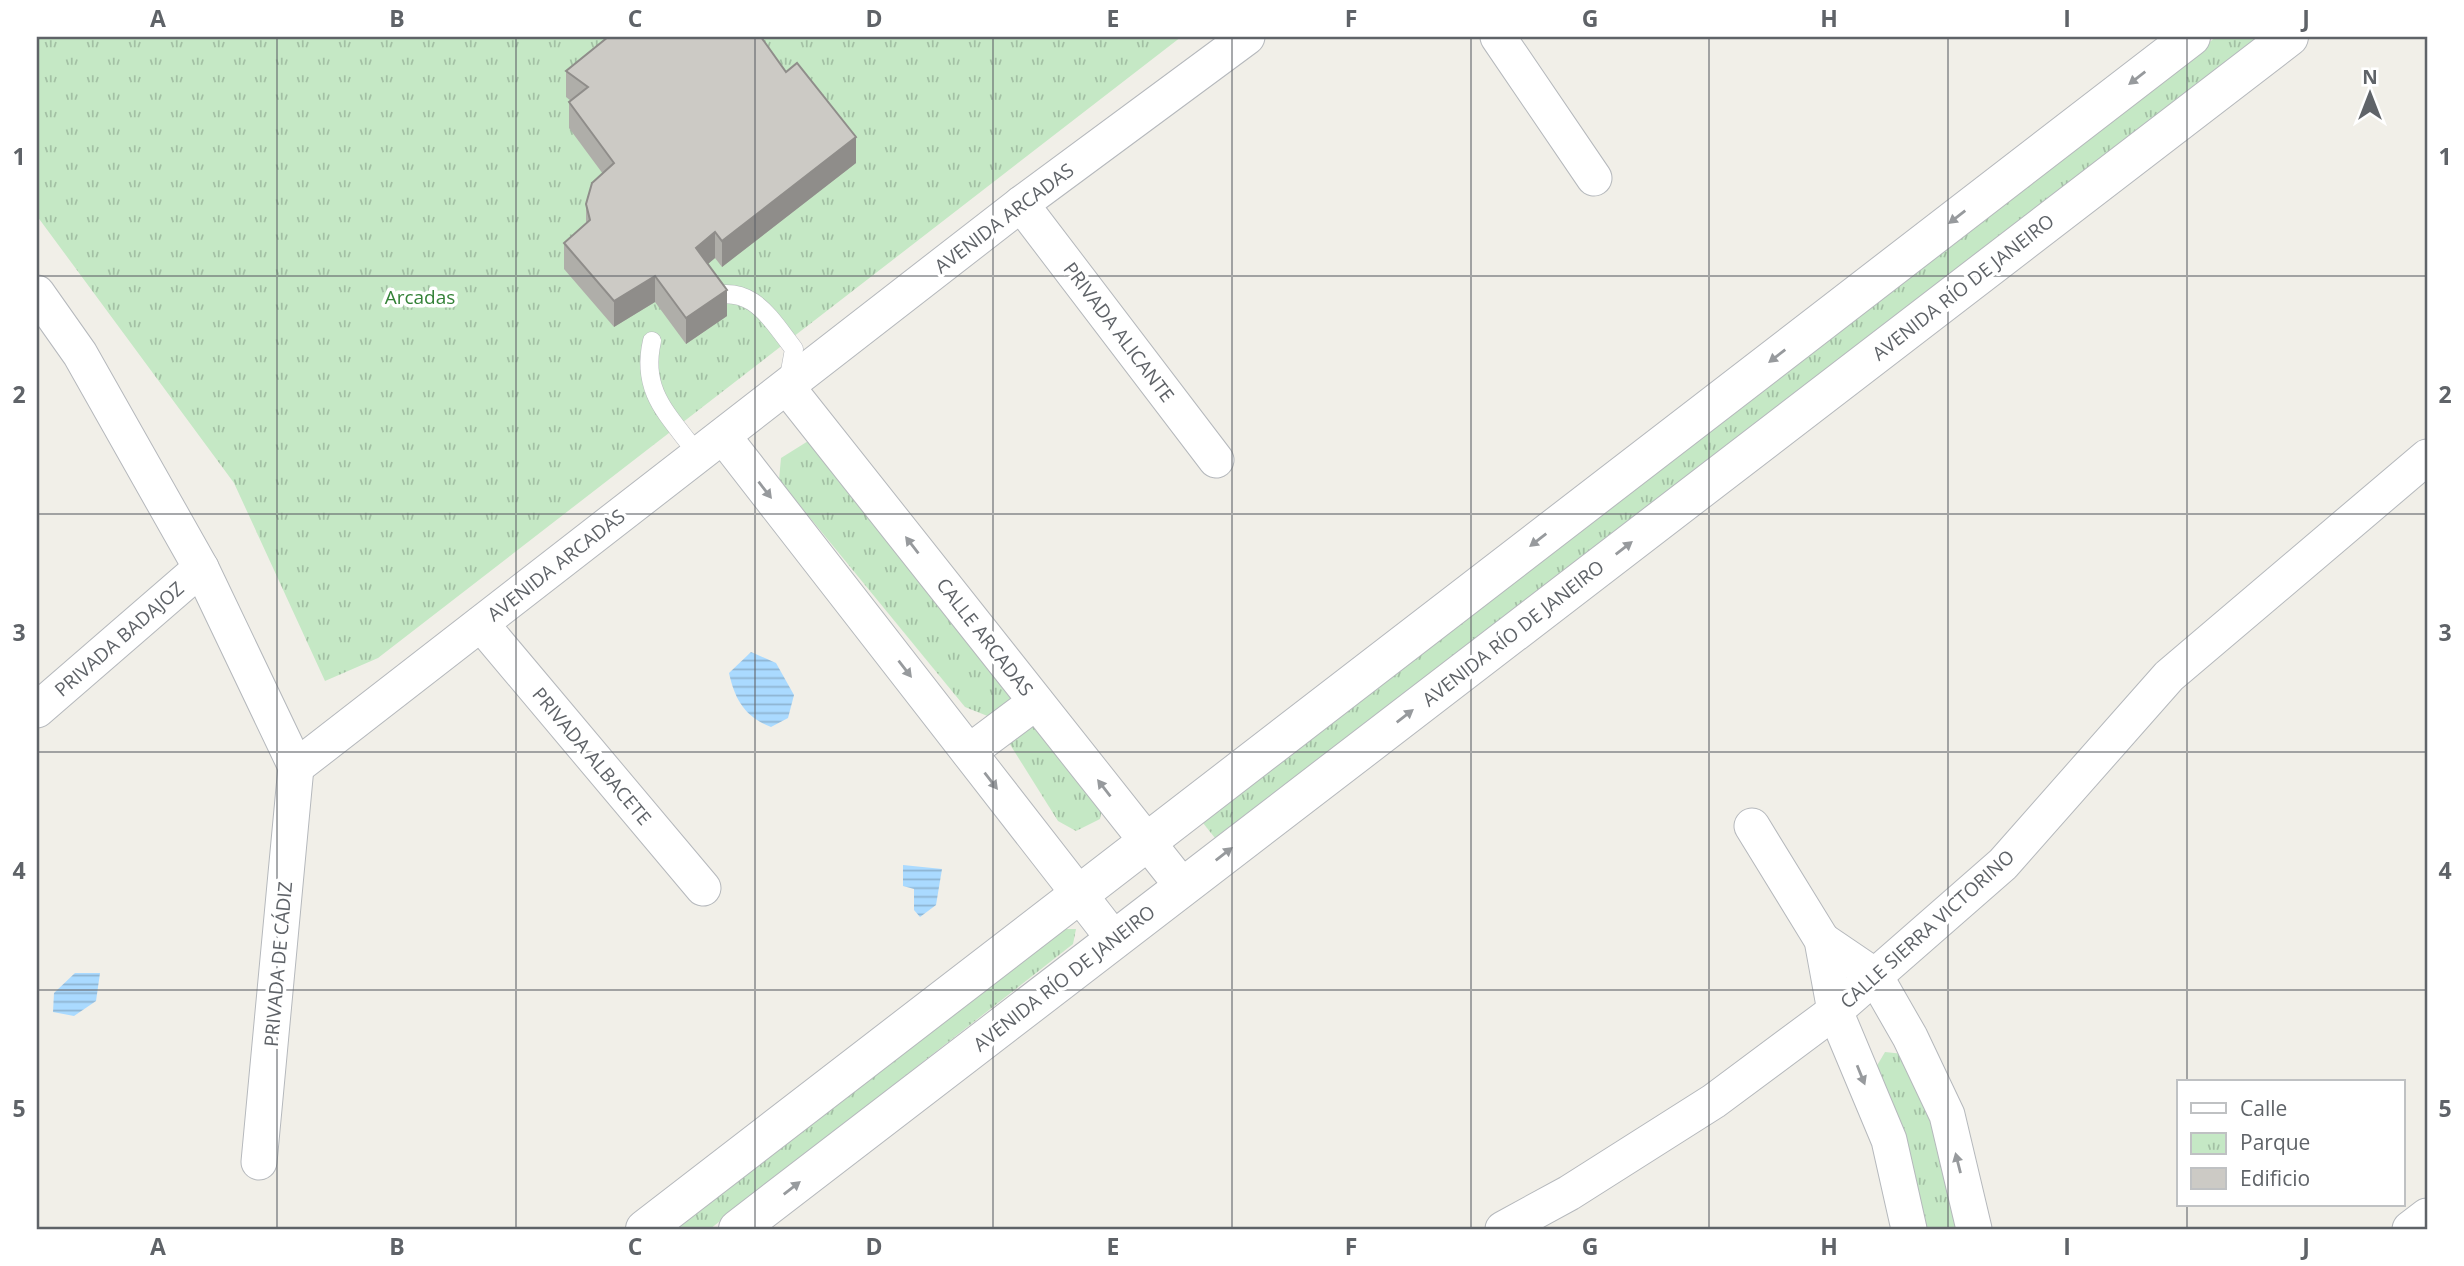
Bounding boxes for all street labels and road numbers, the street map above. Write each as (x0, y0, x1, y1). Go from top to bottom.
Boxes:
street label: AVENIDA ARCADAS (929, 157, 1079, 279)
street label: AVENIDA RÍO DE JANEIRO (1867, 208, 2059, 366)
street label: PRIVADA ALICANTE (1058, 257, 1180, 407)
street label: AVENIDA ARCADAS (482, 503, 630, 627)
street label: AVENIDA RÍO DE JANEIRO (1417, 554, 1609, 712)
street label: CALLE ARCADAS (931, 573, 1039, 701)
street label: PRIVADA BADAJOZ (49, 576, 189, 702)
street label: PRIVADA ALBACETE (527, 682, 657, 830)
street label: CALLE SIERRA VICTORINO (1834, 844, 2020, 1014)
street label: PRIVADA DE CÁDIZ (258, 880, 298, 1048)
street label: AVENIDA RÍO DE JANEIRO (968, 899, 1160, 1057)

